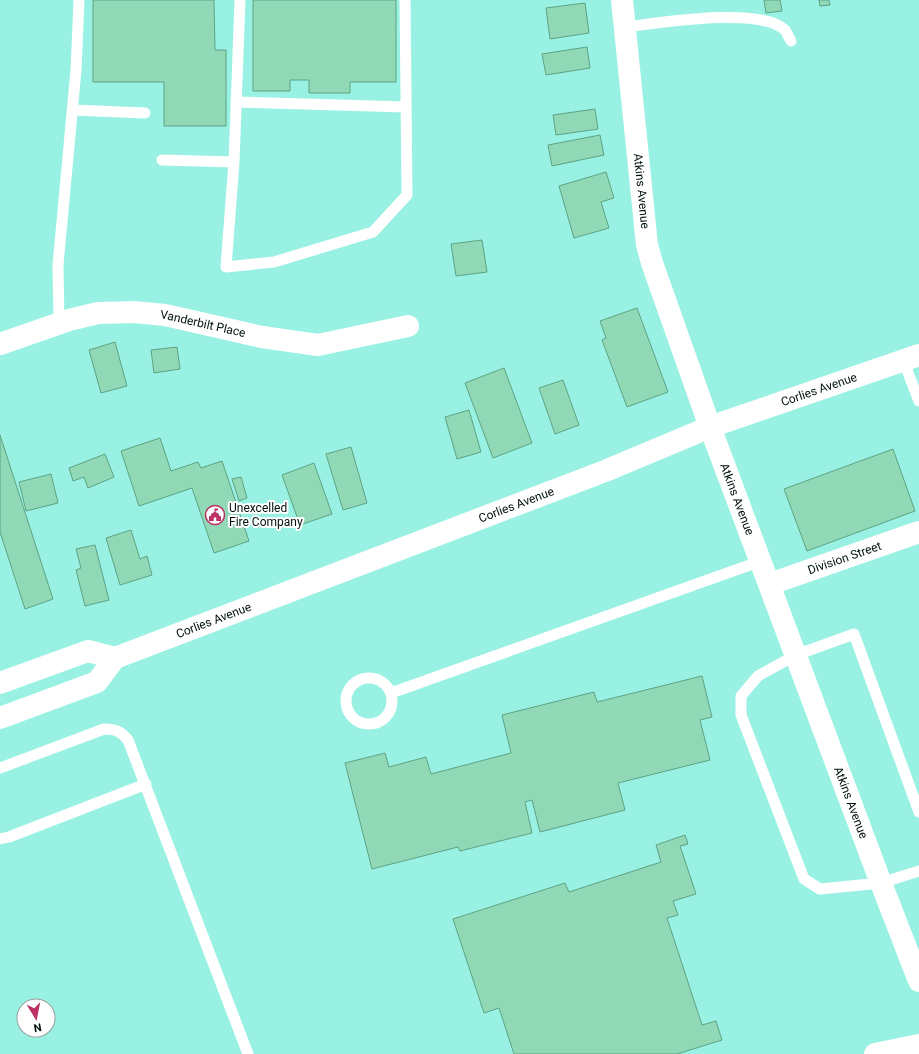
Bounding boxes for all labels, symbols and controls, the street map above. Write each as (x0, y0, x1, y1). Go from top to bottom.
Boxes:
street label: Atkins Avenue (631, 153, 652, 229)
street label: Vanderbilt Place (160, 308, 247, 340)
street label: Corlies Avenue (779, 370, 859, 409)
street label: Atkins Avenue (717, 461, 757, 537)
street label: Corlies Avenue (477, 484, 556, 526)
place label: Unexcelled Fire Company (229, 501, 303, 529)
public building icon: Unexcelled Fire Company (204, 504, 226, 526)
street label: Division Street (806, 539, 883, 577)
street label: Corlies Avenue (174, 600, 253, 641)
street label: Atkins Avenue (831, 765, 871, 841)
north arrow (16, 998, 56, 1038)
text: N (32, 1020, 43, 1034)

